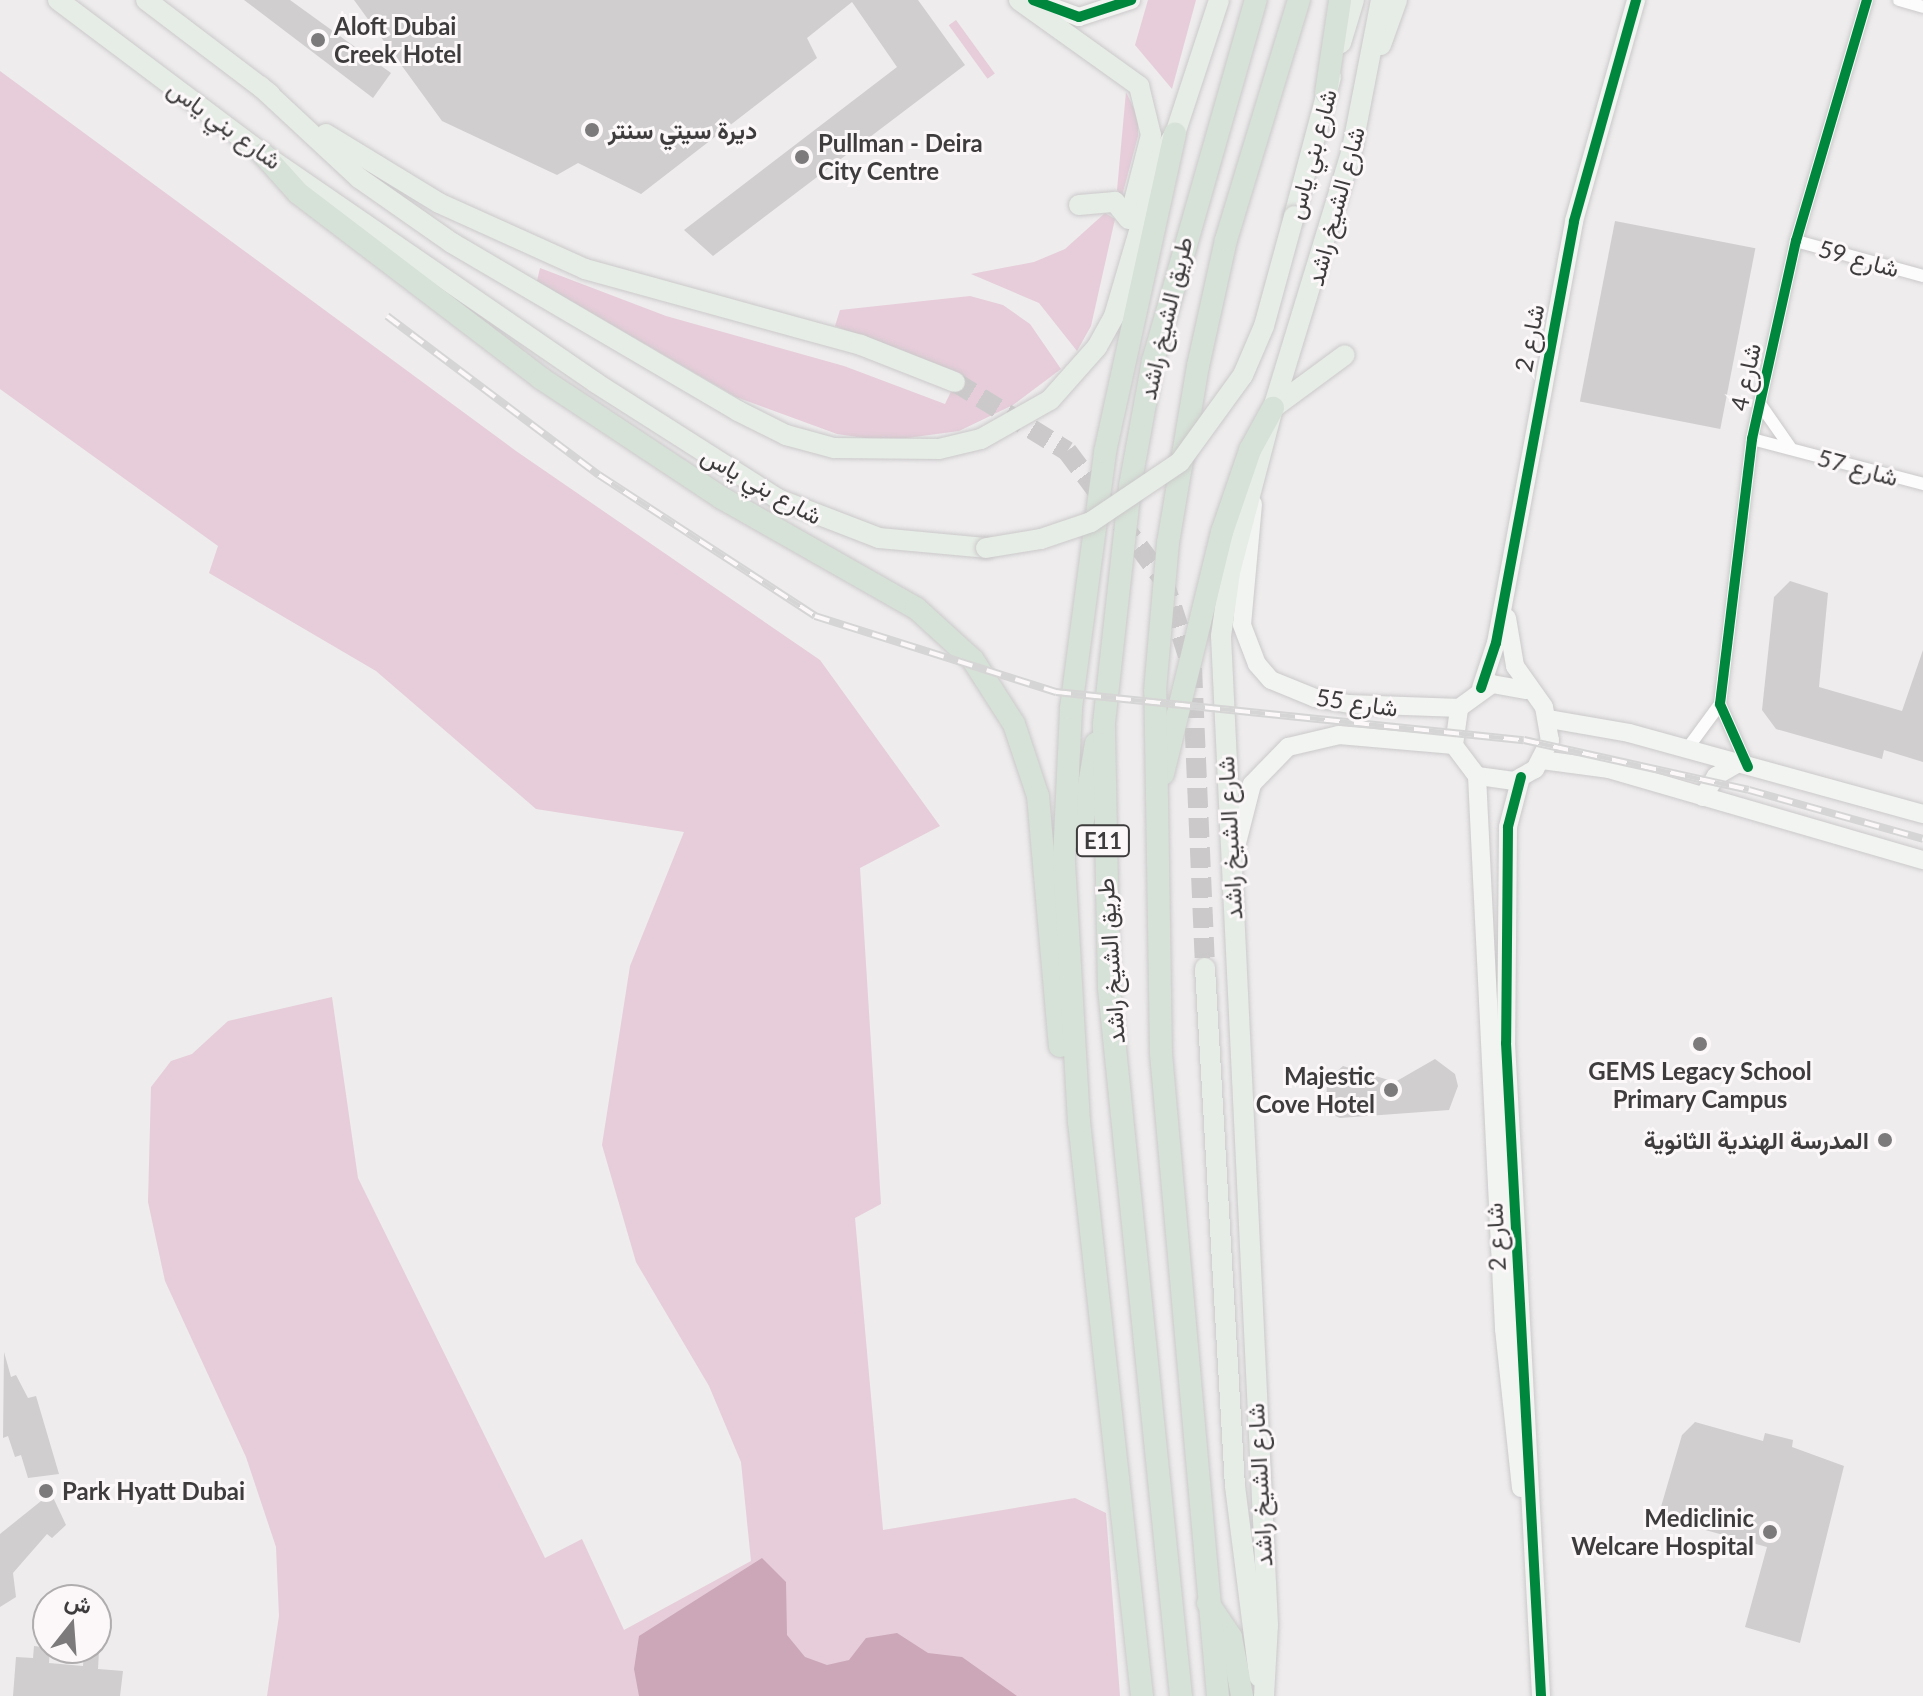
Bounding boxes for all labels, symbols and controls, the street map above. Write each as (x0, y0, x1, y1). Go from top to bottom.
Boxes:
place label: Aloft Dubai Creek Hotel (334, 12, 462, 68)
marker: Aloft Dubai Creek Hotel (309, 31, 327, 49)
street label: شارع بني ياس (163, 73, 287, 175)
street label: شارع بني ياس (1280, 86, 1342, 222)
place label: ديرة سيتي سنتر (608, 116, 757, 144)
marker: ديرة سيتي سنتر (583, 121, 601, 139)
street label: شارع الشيخ راشد (1300, 123, 1370, 289)
place label: Pullman - Deira City Centre (818, 129, 983, 185)
marker: Pullman - Deira City Centre (793, 148, 811, 166)
street label: شارع 59 (1816, 233, 1902, 283)
street label: طريق الشيخ راشد (1132, 234, 1198, 402)
street label: شارع 2 (1508, 302, 1550, 374)
street label: شارع 4 (1724, 341, 1766, 413)
street label: شارع بني ياس (697, 440, 827, 530)
street label: شارع 57 (1815, 442, 1901, 492)
street label: شارع 55 (1314, 682, 1400, 722)
street label: شارع الشيخ راشد (1210, 756, 1248, 920)
road number: E11 (1075, 823, 1131, 859)
street label: طريق الشيخ راشد (1090, 877, 1130, 1045)
marker: GEMS Legacy School Primary Campus (1691, 1035, 1709, 1053)
place label: GEMS Legacy School Primary Campus (1588, 1057, 1812, 1113)
place label: Majestic Cove Hotel (1256, 1062, 1375, 1118)
marker: Majestic Cove Hotel (1382, 1081, 1400, 1099)
place label: المدرسة الهندية الثانوية (1644, 1126, 1869, 1154)
marker: المدرسة الهندية الثانوية (1876, 1131, 1894, 1149)
street label: شارع 2 (1479, 1202, 1511, 1272)
street label: شارع الشيخ راشد (1240, 1403, 1278, 1567)
place label: Park Hyatt Dubai (62, 1477, 245, 1505)
marker: Park Hyatt Dubai (37, 1482, 55, 1500)
place label: Mediclinic Welcare Hospital (1571, 1504, 1754, 1560)
marker: Mediclinic Welcare Hospital (1761, 1523, 1779, 1541)
north arrow (32, 1584, 112, 1664)
text: ش (62, 1586, 95, 1619)

